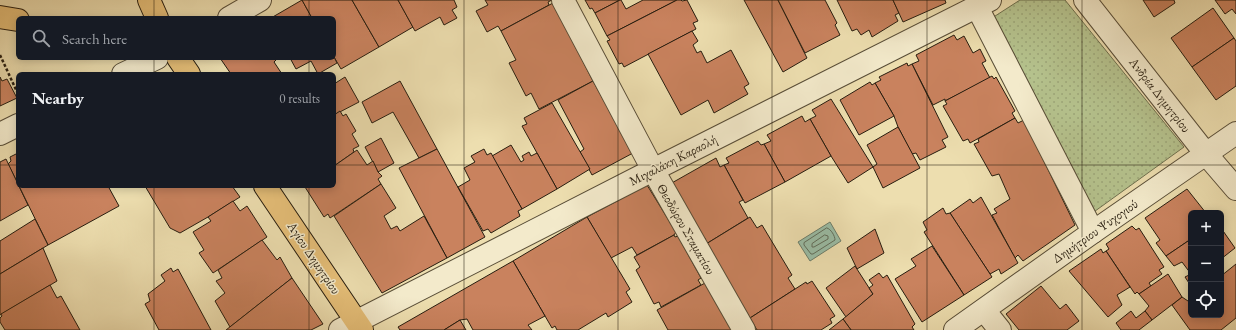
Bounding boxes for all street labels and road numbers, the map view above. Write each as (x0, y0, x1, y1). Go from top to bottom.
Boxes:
street label: Ανδρέα Δημητρίου (1125, 53, 1195, 136)
street label: Μιχαλάκη Καραολή (626, 131, 720, 189)
street label: Θεοδώρου Σταματίου (653, 180, 719, 278)
street label: Δημήτριου Ψυχογιού (1049, 195, 1141, 267)
street label: Αγίου Δημητρίου (283, 218, 345, 298)

